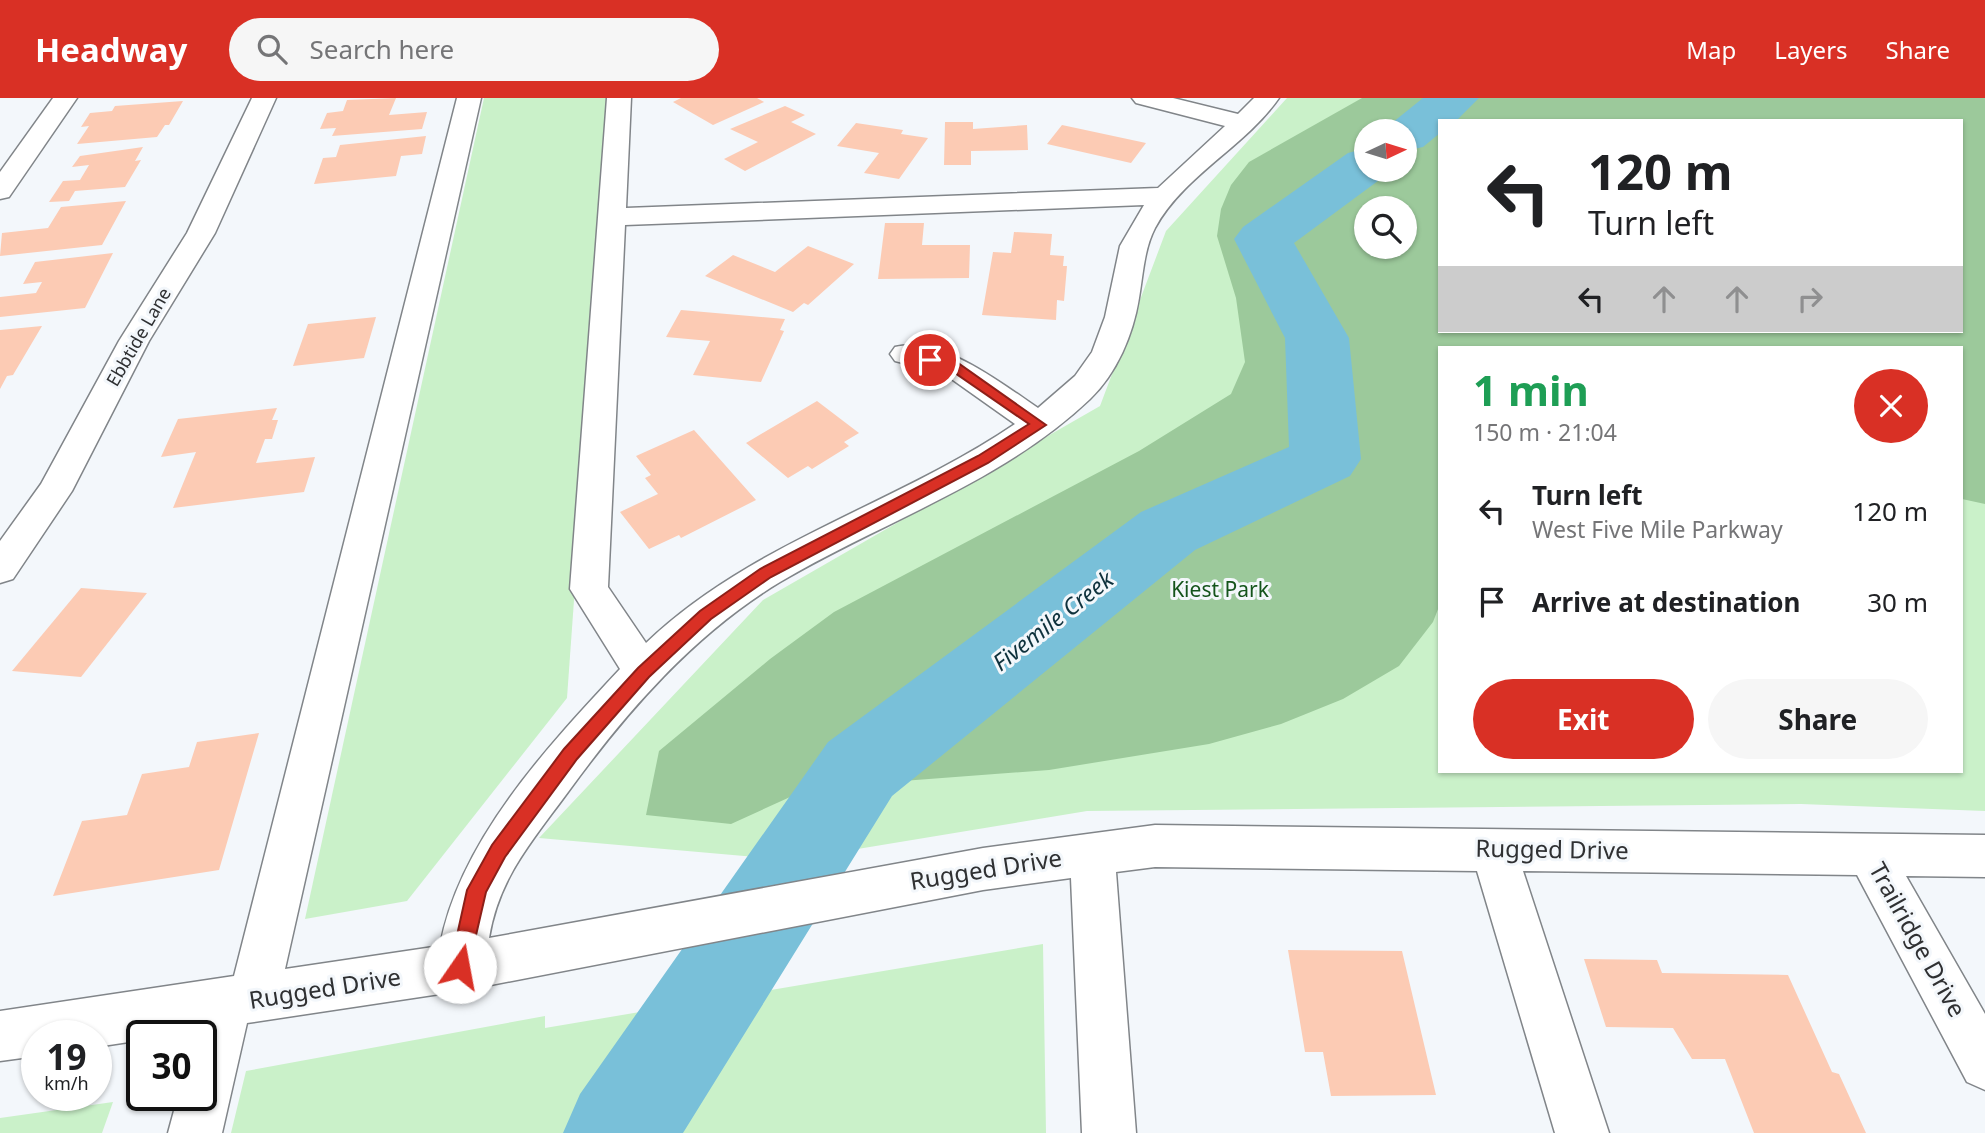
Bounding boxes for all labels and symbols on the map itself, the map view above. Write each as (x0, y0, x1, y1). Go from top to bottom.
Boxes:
north arrow (1354, 119, 1418, 182)
street label: Ebbtide Lane (100, 283, 176, 390)
pin (900, 330, 960, 390)
water label: Fivemile Creek (985, 562, 1121, 677)
park label: Kiest Park (1171, 575, 1270, 603)
street label: Rugged Drive (1475, 831, 1629, 866)
street label: Rugged Drive (908, 840, 1064, 897)
street label: Trailridge Drive (1862, 856, 1974, 1023)
position arrow (423, 930, 497, 1004)
street label: Rugged Drive (247, 959, 403, 1016)
speed limit sign: 30 (126, 1020, 217, 1111)

